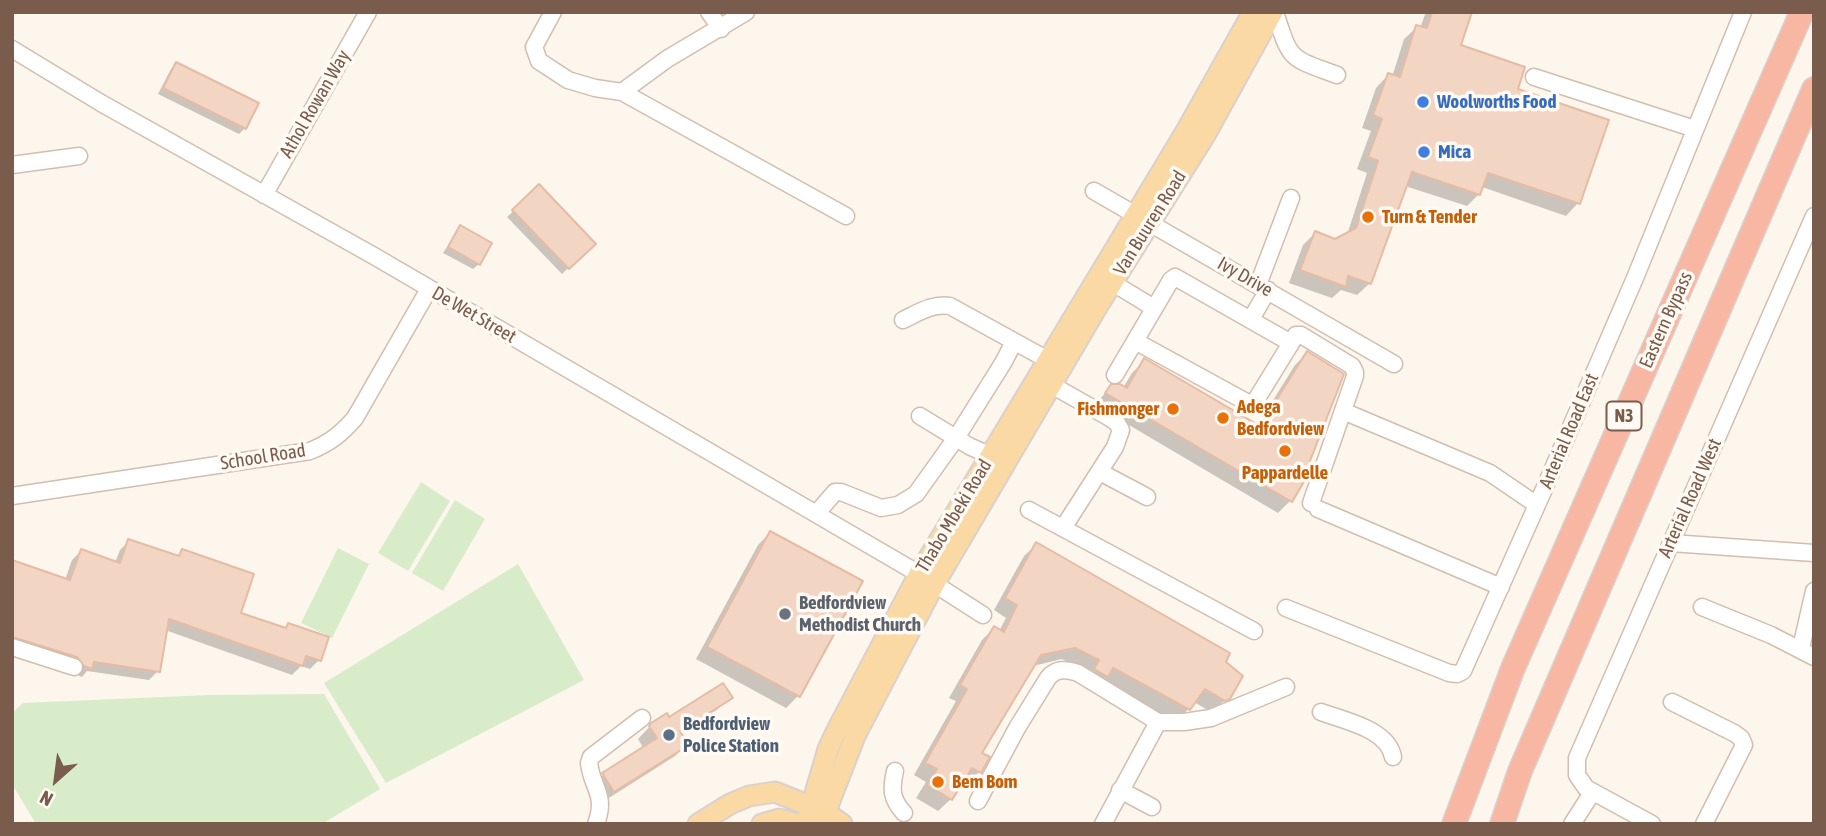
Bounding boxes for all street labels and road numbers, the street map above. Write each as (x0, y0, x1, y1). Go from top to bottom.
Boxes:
street label: Athol Rowan Way (275, 46, 355, 162)
street label: Van Buuren Road (1109, 166, 1191, 280)
street label: Ivy Drive (1213, 252, 1277, 302)
street label: Eastern Bypass (1635, 268, 1697, 372)
street label: De Wet Street (428, 282, 520, 348)
street label: Arterial Road East (1534, 370, 1604, 492)
road number: N3 (1606, 402, 1642, 430)
street label: Arterial Road West (1654, 435, 1726, 561)
street label: School Road (219, 439, 307, 475)
street label: Thabo Mbeki Road (911, 455, 997, 577)

